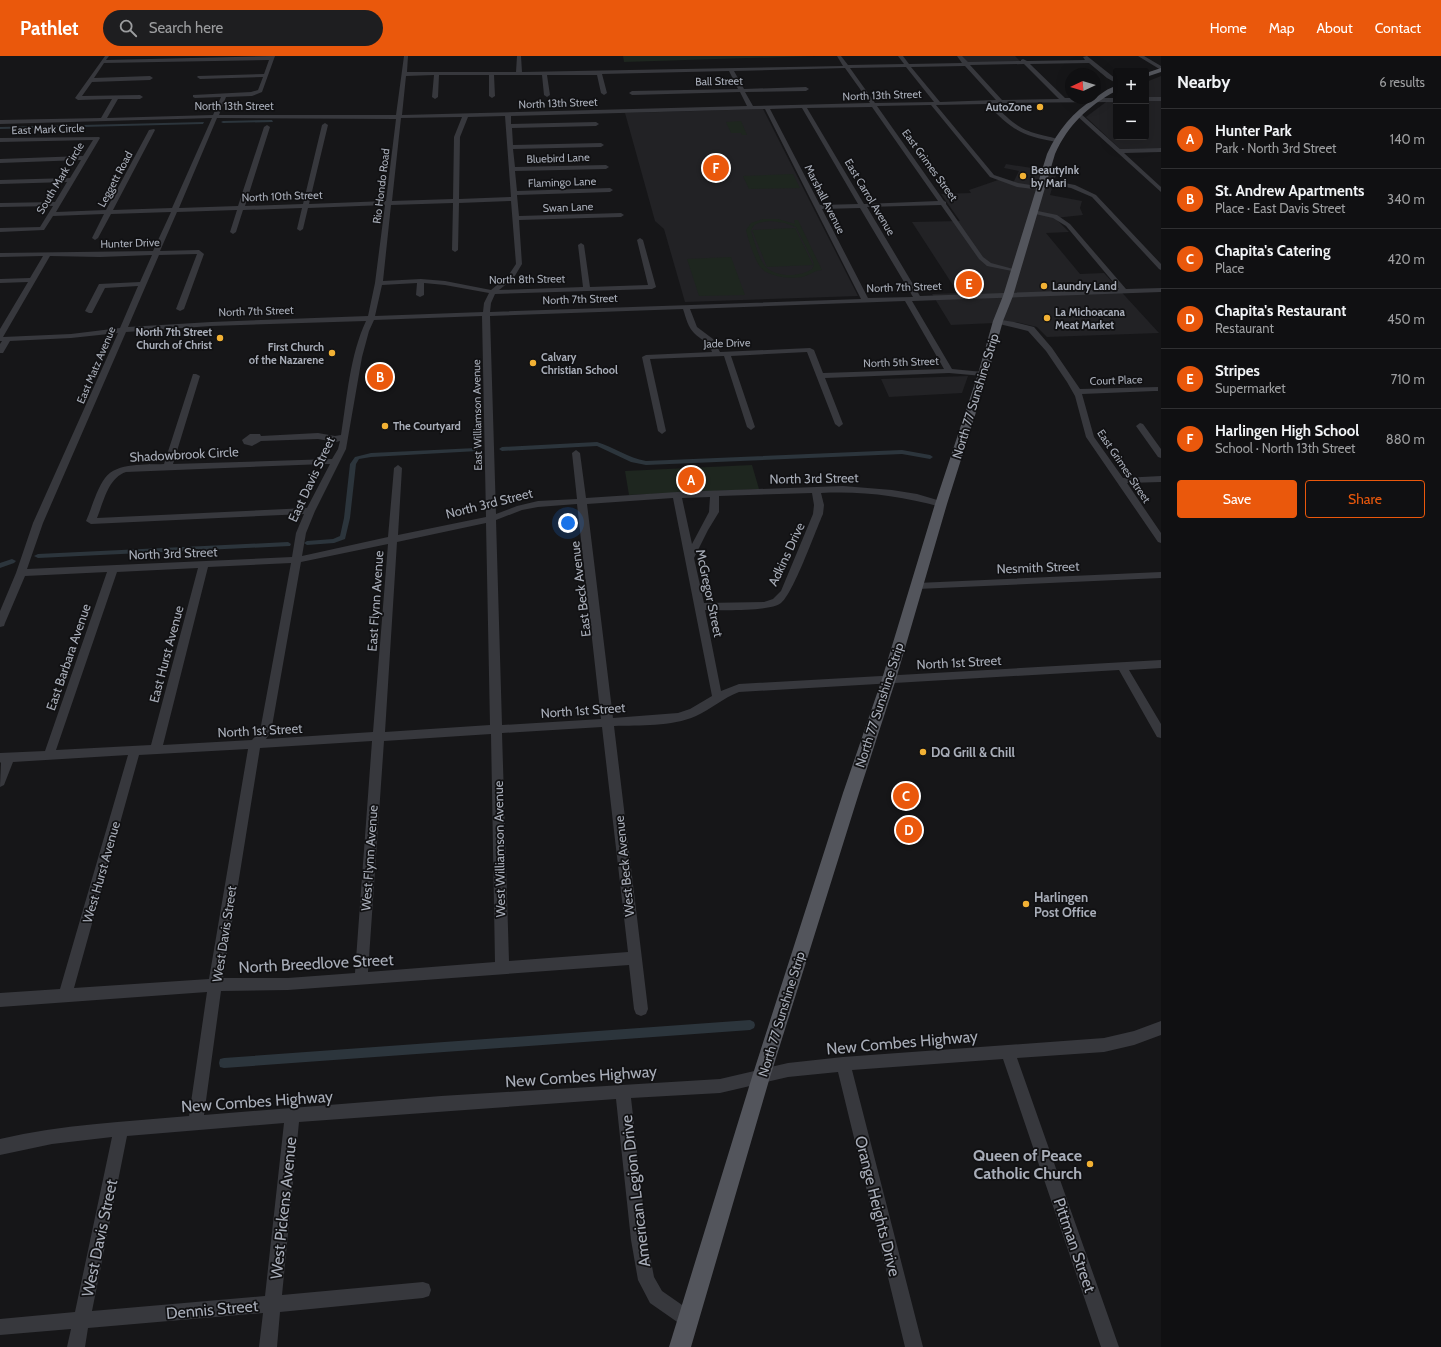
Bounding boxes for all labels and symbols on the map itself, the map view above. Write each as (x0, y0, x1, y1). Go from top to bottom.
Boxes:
north arrow (1065, 68, 1101, 104)
street label: Ball Street (695, 74, 743, 88)
street label: North 13th Street (842, 87, 922, 103)
street label: North 13th Street (518, 95, 598, 111)
street label: North 13th Street (194, 99, 274, 113)
place label: AutoZone (986, 100, 1032, 114)
marker: AutoZone (1035, 102, 1045, 112)
street label: East Mark Circle (11, 121, 85, 137)
street label: East Grimes Street (899, 126, 961, 204)
street label: South Mark Circle (33, 139, 87, 216)
street label: Rio Hondo Road (369, 148, 393, 224)
street label: Leggett Road (94, 149, 136, 209)
street label: Bluebird Lane (526, 150, 590, 166)
pin: F (703, 153, 729, 183)
street label: East Carrol Avenue (842, 156, 899, 238)
street label: Marshall Avenue (802, 162, 849, 236)
place label: BeautyInk by Mari (1031, 163, 1080, 190)
marker: BeautyInk by Mari (1018, 171, 1028, 181)
street label: Flamingo Lane (528, 174, 597, 190)
street label: North 10th Street (241, 188, 323, 204)
street label: Swan Lane (542, 199, 594, 215)
street label: Hunter Drive (100, 235, 160, 251)
pin: E (956, 269, 982, 299)
street label: North 8th Street (489, 271, 566, 287)
street label: North 7th Street (866, 279, 942, 295)
place label: Laundry Land (1052, 279, 1117, 293)
marker: Laundry Land (1039, 281, 1049, 291)
street label: North 7th Street (542, 291, 618, 307)
street label: North 7th Street (218, 303, 294, 319)
place label: La Michoacana Meat Market (1055, 305, 1126, 332)
marker: La Michoacana Meat Market (1042, 313, 1052, 323)
street label: East Matz Avenue (73, 324, 119, 406)
place label: North 7th Street Church of Christ (136, 325, 212, 352)
street label: North 77 Sunshine Strip (948, 331, 1002, 461)
marker: North 7th Street Church of Christ (215, 333, 225, 343)
street label: Jade Drive (702, 335, 751, 351)
place label: First Church of the Nazarene (249, 340, 324, 367)
marker: First Church of the Nazarene (327, 348, 337, 358)
place label: Calvary Christian School (541, 350, 618, 377)
street label: North 5th Street (863, 354, 939, 370)
marker: Calvary Christian School (528, 358, 538, 368)
street label: East Williamson Avenue (469, 359, 485, 471)
pin: B (367, 362, 393, 392)
street label: Court Place (1089, 372, 1143, 388)
place label: The Courtyard (393, 419, 461, 433)
marker: The Courtyard (380, 421, 390, 431)
street label: East Grimes Street (1094, 427, 1154, 506)
street label: East Davis Street (284, 433, 338, 524)
street label: Shadowbrook Circle (129, 443, 239, 465)
pin: A (678, 465, 704, 495)
street label: North 3rd Street (769, 469, 859, 487)
street label: North 3rd Street (444, 484, 535, 522)
your location (558, 513, 578, 533)
street label: Adkins Drive (764, 519, 808, 588)
street label: East Beck Avenue (566, 540, 594, 638)
street label: North 3rd Street (128, 543, 218, 563)
street label: McGregor Street (693, 548, 727, 639)
street label: East Flynn Avenue (363, 550, 387, 652)
street label: Nesmith Street (996, 558, 1080, 576)
street label: East Barbara Avenue (42, 601, 94, 713)
street label: East Hurst Avenue (145, 603, 187, 704)
street label: North 77 Sunshine Strip (851, 641, 907, 769)
street label: North 1st Street (916, 652, 1002, 672)
street label: North 1st Street (540, 699, 627, 721)
street label: North 1st Street (217, 720, 303, 740)
place label: DQ Grill & Chill (931, 744, 1016, 760)
marker: DQ Grill & Chill (918, 747, 928, 757)
street label: West Williamson Avenue (490, 780, 508, 917)
pin: C (893, 781, 919, 811)
street label: West Flynn Avenue (357, 804, 381, 912)
street label: West Beck Avenue (611, 814, 637, 917)
pin: D (896, 815, 922, 845)
street label: West Hurst Avenue (79, 819, 123, 925)
street label: West Davis Street (208, 884, 240, 983)
place label: Harlingen Post Office (1034, 889, 1097, 920)
marker: Harlingen Post Office (1021, 899, 1031, 909)
street label: North 77 Sunshine Strip (754, 949, 808, 1079)
street label: North Breedlove Street (238, 950, 395, 977)
street label: New Combes Highway (825, 1026, 979, 1059)
street label: New Combes Highway (504, 1062, 658, 1091)
street label: New Combes Highway (180, 1087, 334, 1116)
street label: American Legion Drive (617, 1114, 654, 1268)
street label: Orange Heights Drive (851, 1134, 904, 1278)
street label: West Pickens Avenue (267, 1136, 300, 1280)
place label: Queen of Peace Catholic Church (973, 1146, 1082, 1183)
marker: Queen of Peace Catholic Church (1085, 1159, 1095, 1169)
street label: West Davis Street (78, 1177, 121, 1299)
street label: Pittman Street (1049, 1195, 1100, 1295)
street label: Dennis Street (165, 1296, 259, 1323)

